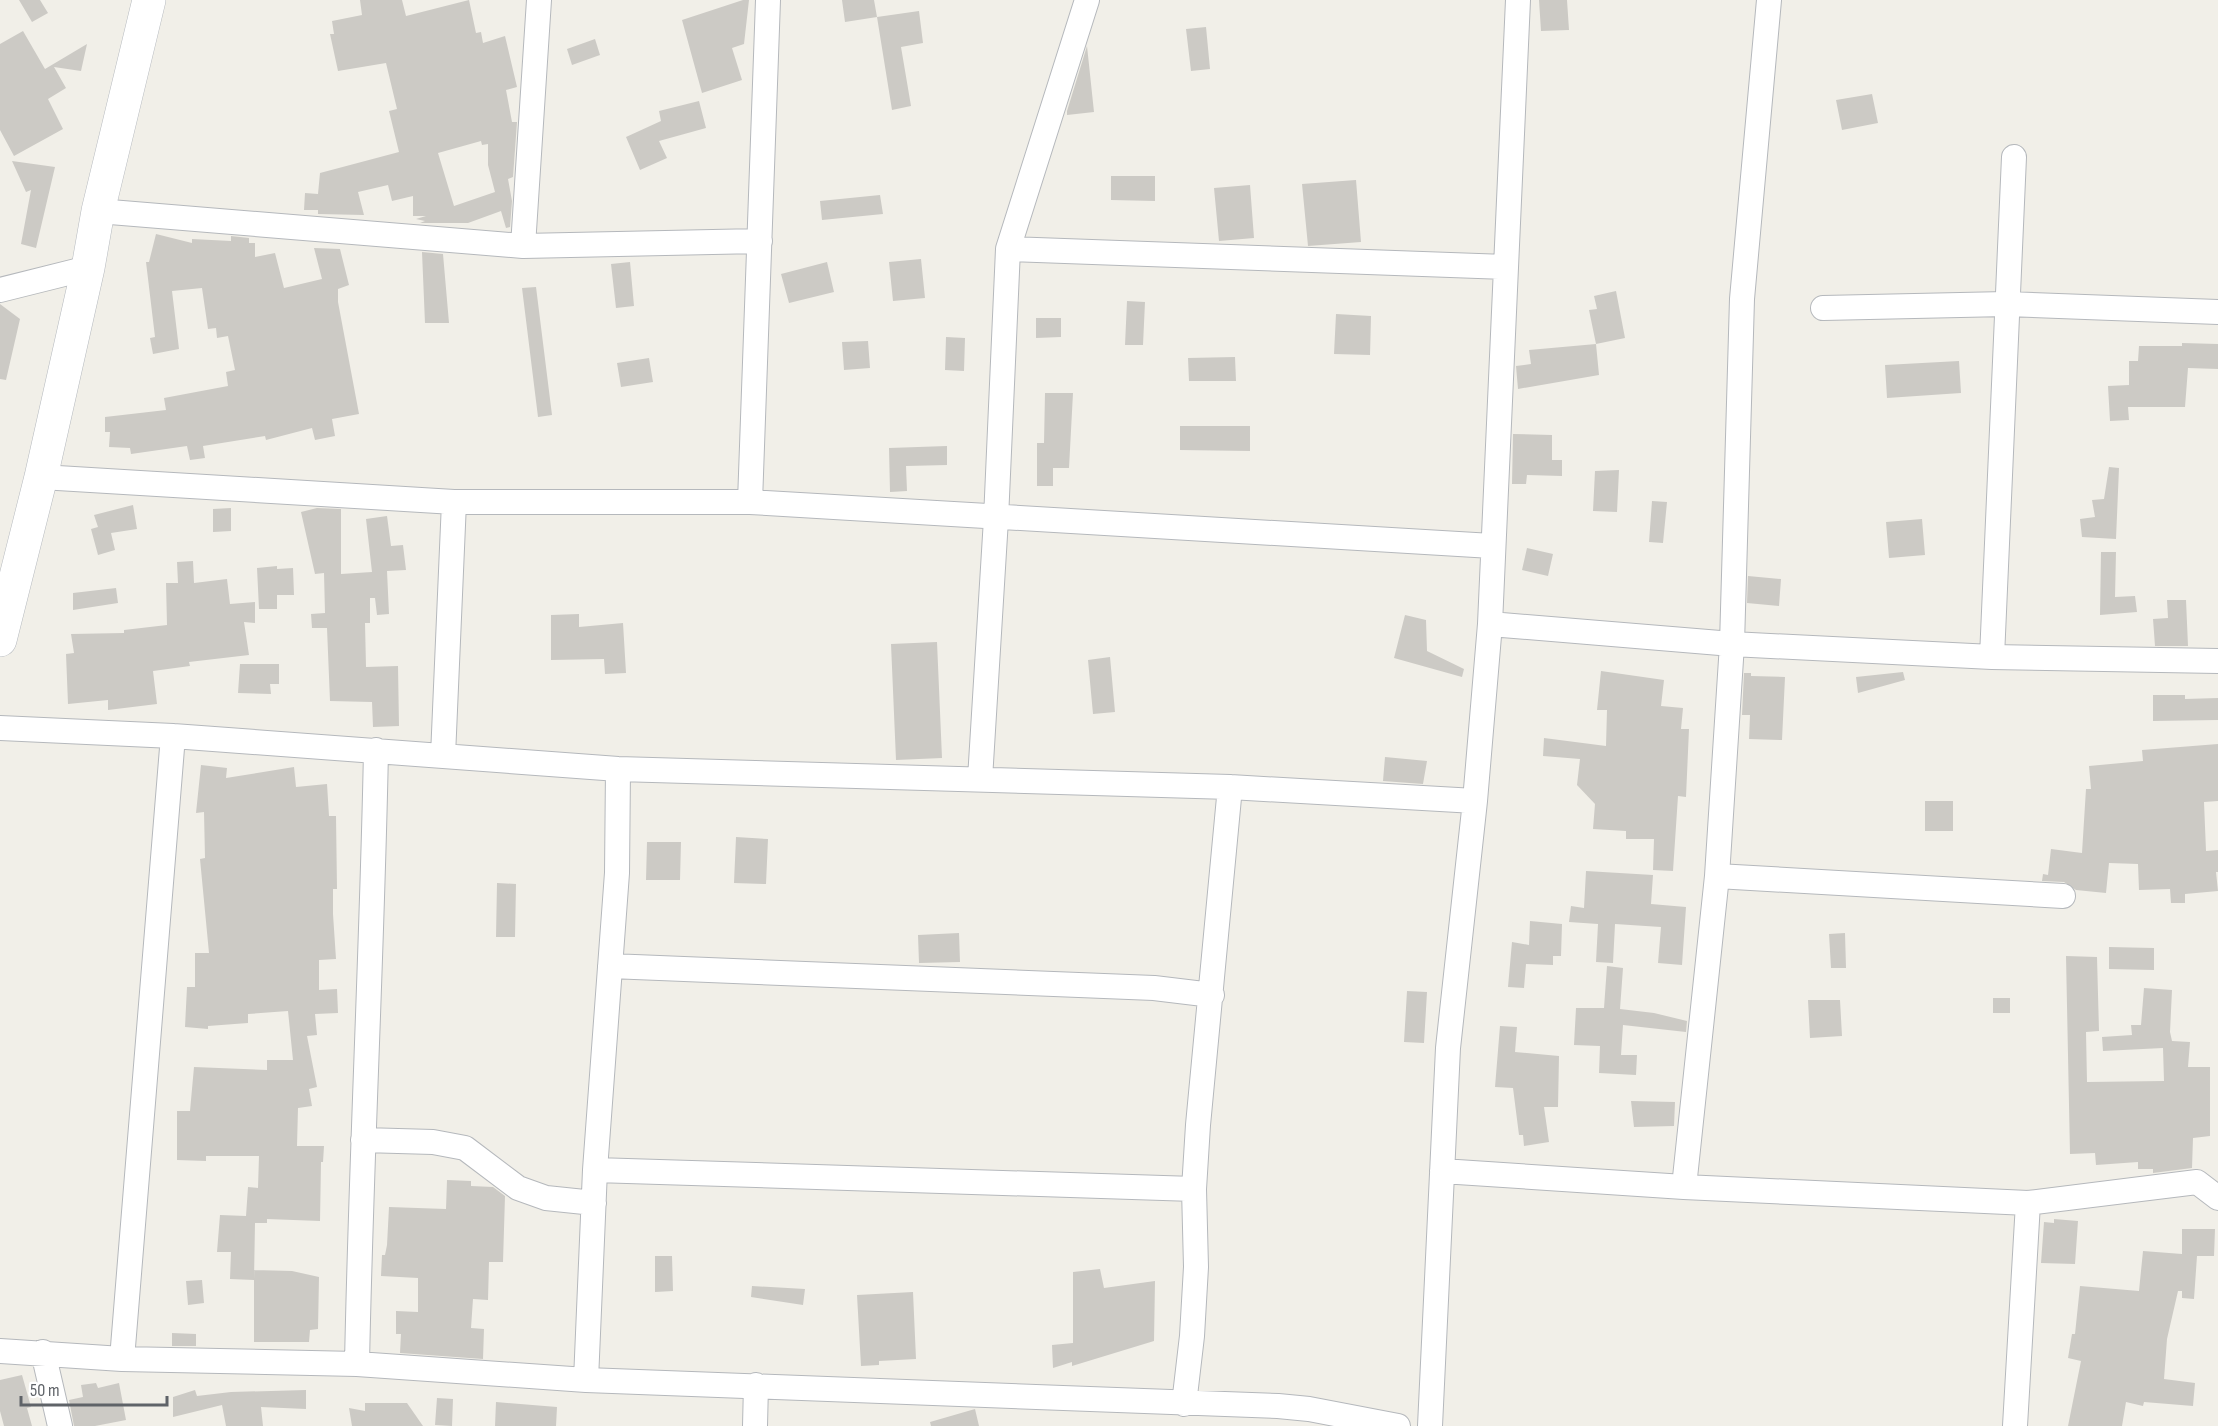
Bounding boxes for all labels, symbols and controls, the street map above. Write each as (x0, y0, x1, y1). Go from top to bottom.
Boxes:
scale bar (21, 1369, 166, 1407)
text: 50 m (30, 1380, 60, 1401)

